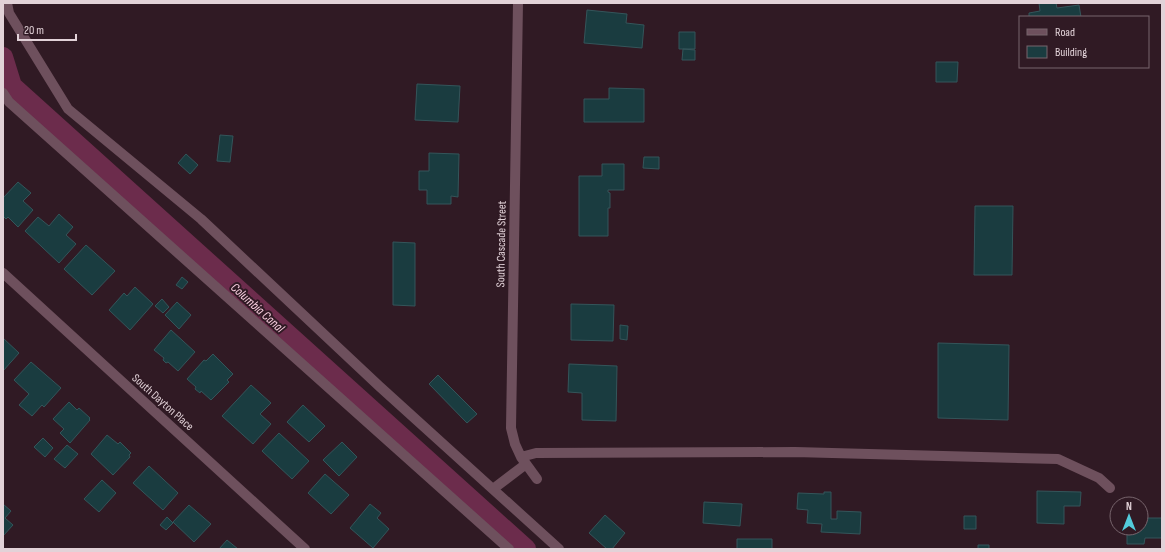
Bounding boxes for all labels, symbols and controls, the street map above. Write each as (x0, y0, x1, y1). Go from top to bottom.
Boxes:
scale bar (18, 16, 76, 42)
legend (1019, 16, 1149, 68)
text: 20 m (24, 23, 44, 38)
text: Road (1055, 25, 1075, 40)
text: Building (1055, 45, 1087, 60)
street label: South Cascade Street (493, 200, 510, 287)
water label: Columbia Canal (227, 280, 288, 336)
street label: South Dayton Place (129, 371, 197, 434)
north arrow (1109, 496, 1149, 536)
text: N (1126, 500, 1132, 513)

